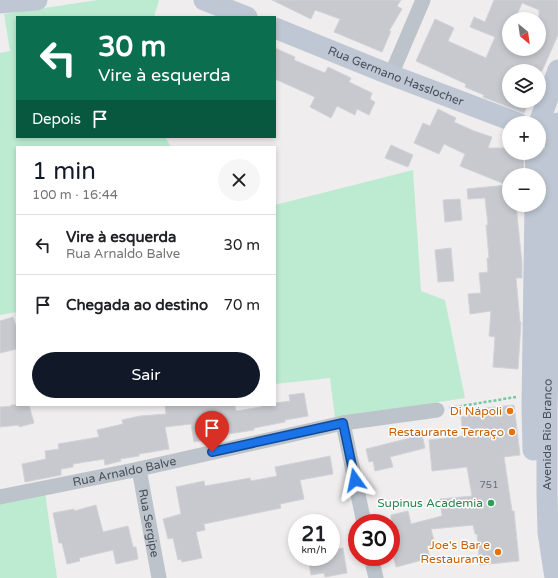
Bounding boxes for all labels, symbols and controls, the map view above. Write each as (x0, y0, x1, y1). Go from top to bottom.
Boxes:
north arrow (502, 12, 546, 56)
map controls (502, 12, 546, 212)
text: 30 m (98, 30, 166, 64)
icon: left (32, 32, 84, 84)
street label: Rua Germano Hasslocher (326, 43, 466, 109)
text: Vire à esquerda (98, 64, 231, 86)
button: layers (502, 64, 546, 108)
icon: arrive (89, 108, 111, 130)
text: Depois (32, 110, 81, 128)
button: + (502, 116, 546, 160)
text: 1 min (32, 157, 96, 186)
button: close (218, 159, 260, 201)
button: − (502, 168, 546, 212)
text: 100 m · 16:44 (32, 187, 118, 203)
text: Vire à esquerda (66, 228, 176, 246)
icon: left (32, 234, 54, 256)
text: 30 m (223, 236, 260, 254)
text: Rua Arnaldo Balve (66, 246, 180, 262)
icon: arrive (32, 294, 54, 316)
text: Chegada ao destino (66, 296, 208, 314)
text: 70 m (223, 296, 260, 314)
button: Sair (32, 352, 260, 398)
street label: Avenida Rio Branco (540, 378, 555, 490)
place label: Di Nápoli (450, 404, 502, 418)
marker: Di Nápoli (505, 406, 515, 416)
pin (195, 411, 229, 452)
icon: arrive (201, 417, 223, 439)
place label: Restaurante Terraço (389, 425, 504, 439)
marker: Restaurante Terraço (507, 427, 517, 437)
street label: Rua Arnaldo Balve (71, 454, 178, 489)
position arrow (334, 459, 376, 501)
house number: 751 (480, 479, 498, 491)
street label: Rua Sergipe (136, 488, 162, 559)
place label: Supinus Academia (377, 496, 483, 510)
marker: Supinus Academia (486, 498, 496, 508)
speed limit sign: 30 (348, 514, 400, 566)
text: 21 (301, 523, 327, 547)
place label: Joe's Bar e Restaurante (421, 538, 490, 566)
text: km/h (301, 544, 327, 556)
marker: Joe's Bar e Restaurante (493, 547, 503, 557)

